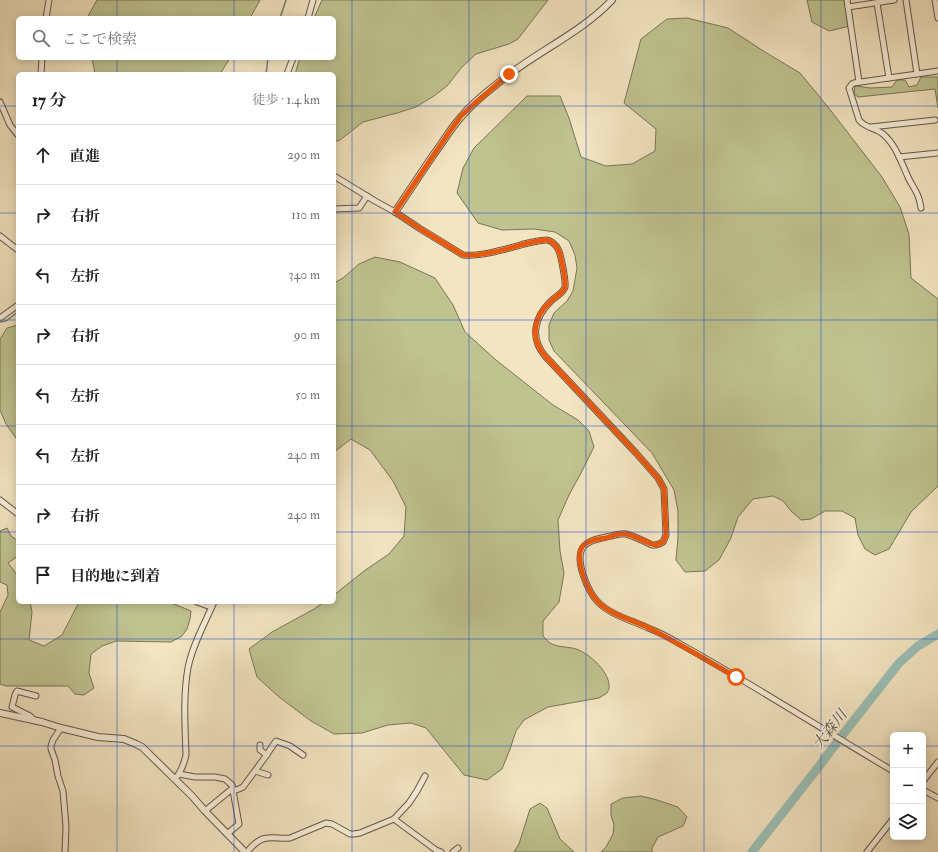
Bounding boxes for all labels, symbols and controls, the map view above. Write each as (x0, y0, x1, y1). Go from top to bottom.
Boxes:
search box (16, 16, 336, 60)
icon: search (30, 27, 52, 49)
text: ここで検索 (62, 30, 137, 49)
route end (500, 65, 518, 83)
text: 17 分 (32, 90, 66, 111)
text: 徒歩 · 1.4 km (253, 92, 320, 108)
icon: ahead (32, 144, 54, 166)
text: 直進 (70, 147, 100, 166)
text: 290 m (287, 147, 320, 163)
icon: right (32, 204, 54, 226)
text: 右折 (70, 207, 100, 226)
text: 110 m (291, 207, 320, 223)
icon: left (32, 264, 54, 286)
text: 左折 (70, 267, 100, 286)
text: 340 m (289, 267, 320, 283)
icon: right (32, 324, 54, 346)
text: 右折 (70, 327, 100, 346)
text: 90 m (294, 327, 320, 343)
icon: left (32, 384, 54, 406)
text: 左折 (70, 387, 100, 406)
text: 50 m (295, 387, 320, 403)
icon: left (32, 444, 54, 466)
text: 左折 (70, 447, 100, 466)
text: 240 m (287, 447, 320, 463)
icon: right (32, 504, 54, 526)
text: 右折 (70, 507, 100, 526)
text: 240 m (287, 507, 320, 523)
icon: arrive (32, 564, 54, 586)
text: 目的地に到着 (70, 567, 160, 586)
route start (727, 668, 745, 686)
water label: 大森川 (809, 705, 853, 754)
map controls (890, 732, 926, 840)
button: + (890, 732, 926, 768)
button: − (890, 768, 926, 804)
button: layers (890, 804, 926, 840)

